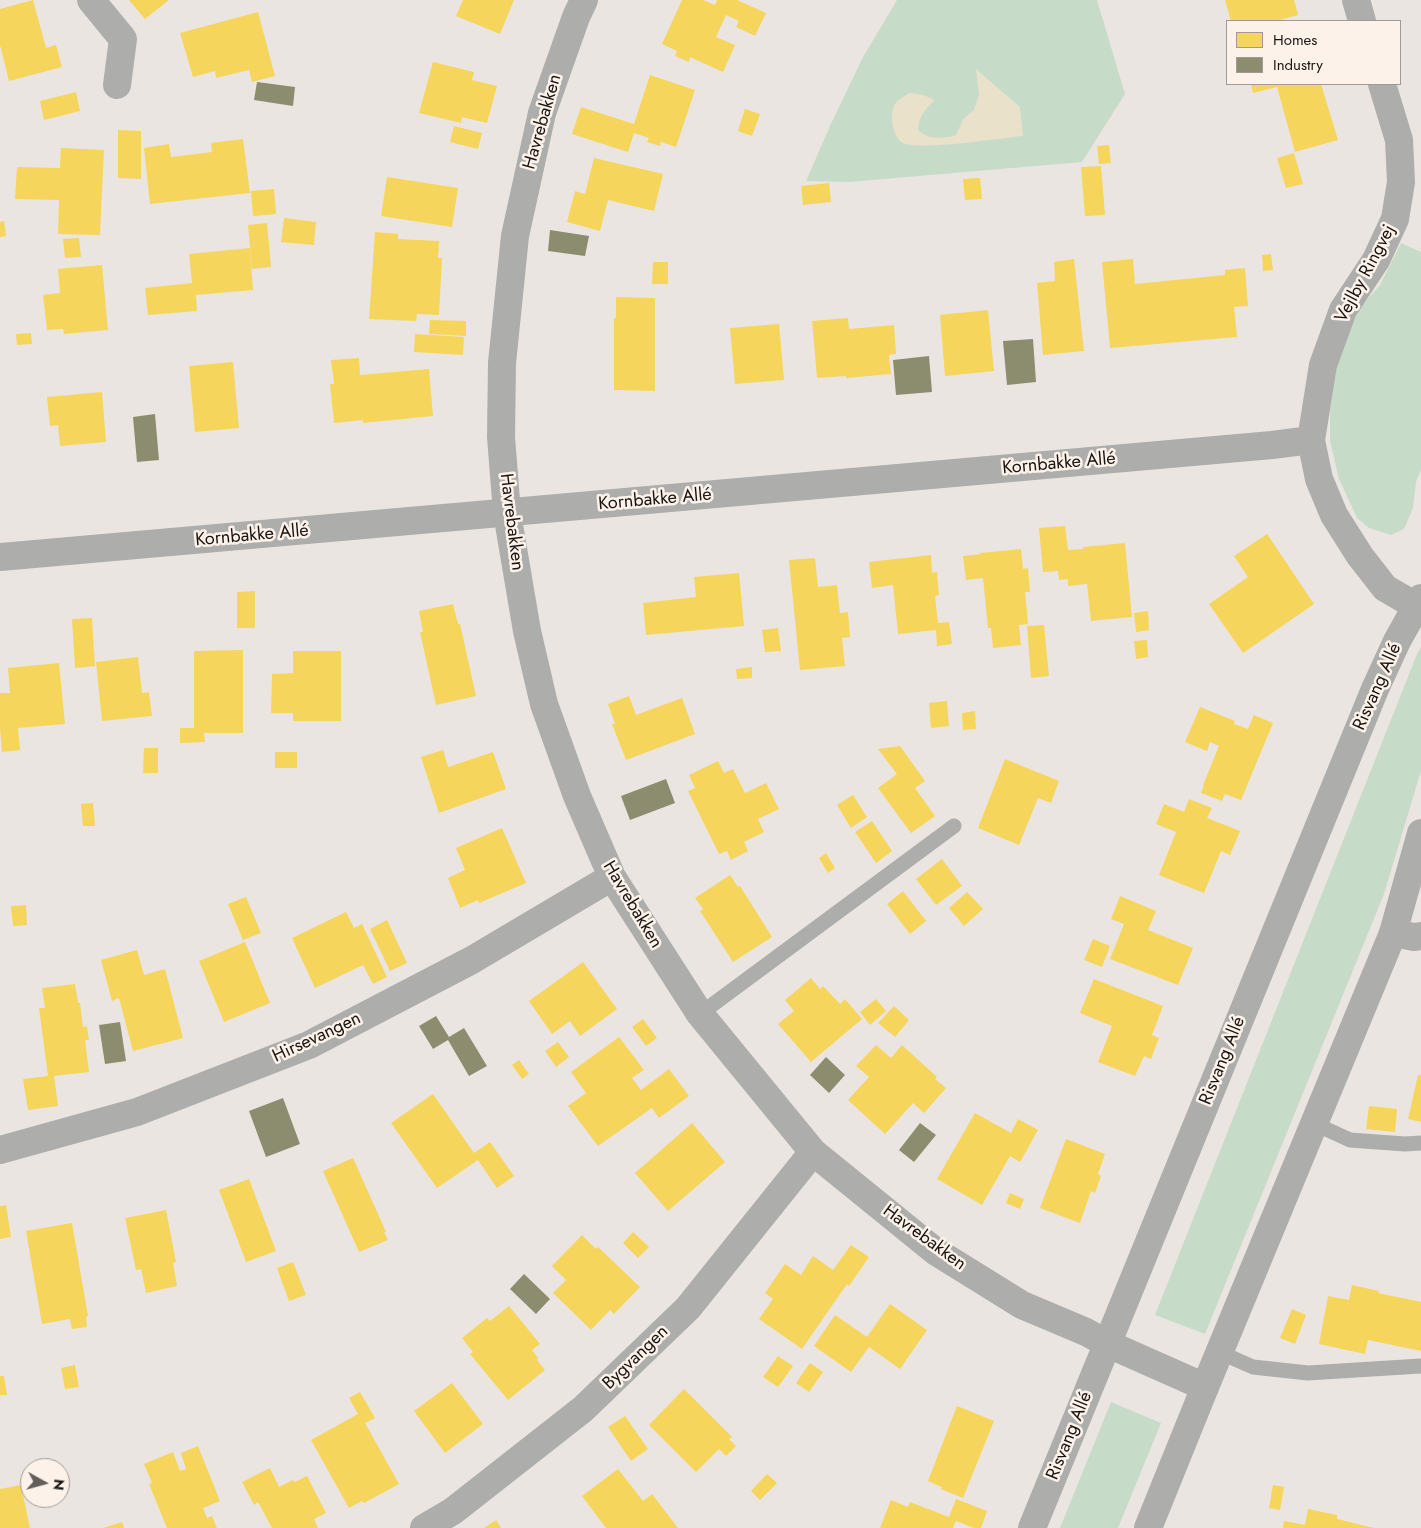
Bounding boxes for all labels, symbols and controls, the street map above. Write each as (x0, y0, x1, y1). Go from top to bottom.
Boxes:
legend (1226, 20, 1401, 85)
text: Homes (1273, 29, 1317, 51)
text: Industry (1273, 54, 1323, 76)
street label: Havrebakken (519, 72, 567, 172)
street label: Vejlby Ringvej (1331, 221, 1401, 327)
street label: Kornbakke Allé (1001, 448, 1117, 480)
street label: Havrebakken (494, 472, 528, 572)
street label: Kornbakke Allé (597, 484, 713, 516)
street label: Kornbakke Allé (194, 520, 310, 552)
street label: Risvang Allé (1349, 640, 1407, 734)
street label: Havrebakken (598, 858, 666, 952)
street label: Hirsevangen (269, 1008, 365, 1068)
street label: Risvang Allé (1196, 1014, 1250, 1108)
street label: Havrebakken (878, 1201, 970, 1275)
street label: Bygvangen (599, 1321, 673, 1395)
street label: Risvang Allé (1043, 1389, 1097, 1483)
north arrow (20, 1458, 70, 1508)
text: N (48, 1478, 69, 1491)

